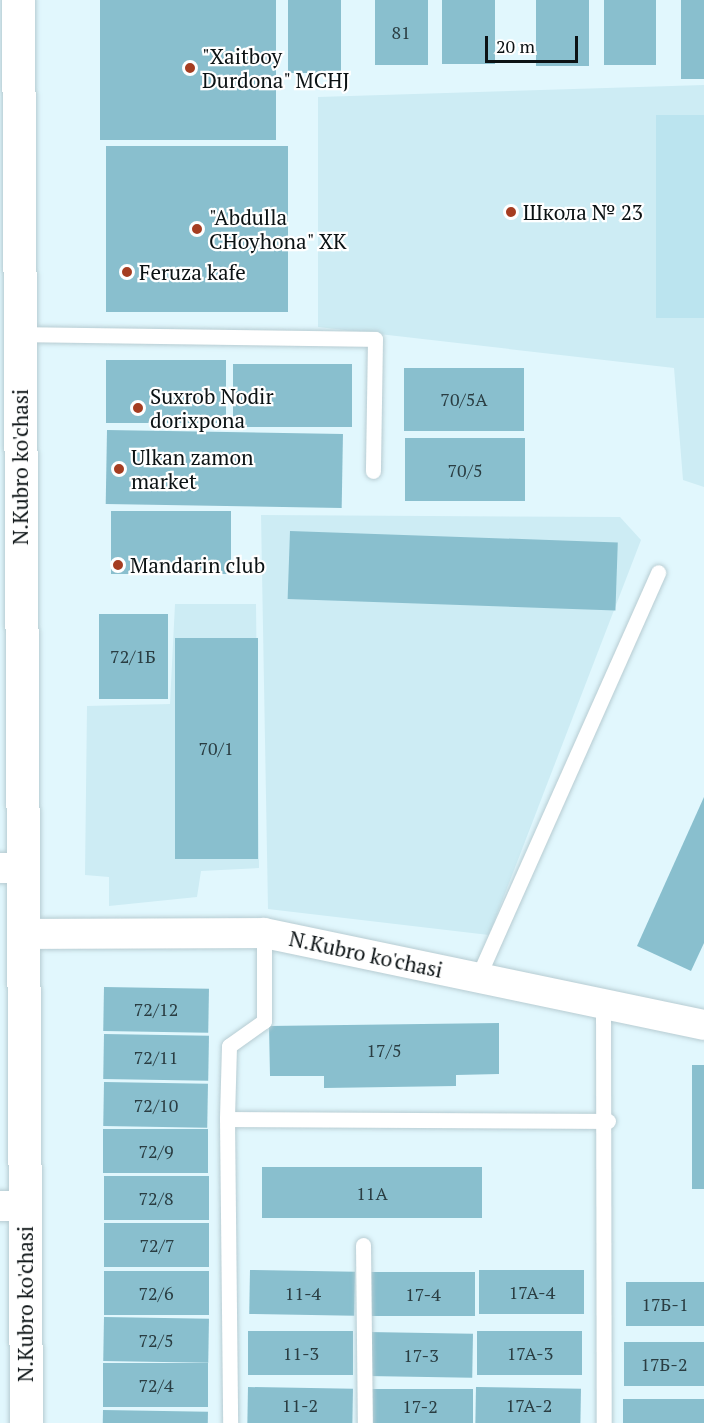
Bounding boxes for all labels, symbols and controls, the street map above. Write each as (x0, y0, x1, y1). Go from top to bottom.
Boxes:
house number: 81 (391, 21, 411, 43)
scale bar (488, 24, 581, 62)
text: 20 m (496, 34, 535, 58)
place label: "Xaitboy Durdona" MCHJ (202, 43, 351, 93)
marker: "Xaitboy Durdona" MCHJ (183, 61, 197, 75)
place label: Школа № 23 (523, 199, 643, 225)
place label: "Abdulla CHoyhona" XK (209, 204, 347, 254)
marker: Школа № 23 (504, 205, 518, 219)
marker: "Abdulla CHoyhona" XK (190, 222, 204, 236)
place label: Feruza kafe (139, 259, 246, 285)
marker: Feruza kafe (120, 265, 134, 279)
place label: Suxrob Nodir dorixpona (150, 383, 273, 433)
house number: 70/5А (440, 388, 488, 410)
street label: N.Kubro ko'chasi (7, 389, 33, 545)
marker: Suxrob Nodir dorixpona (131, 401, 145, 415)
place label: Ulkan zamon market (131, 444, 254, 494)
house number: 70/5 (448, 459, 482, 481)
marker: Ulkan zamon market (112, 462, 126, 476)
place label: Mandarin club (130, 552, 265, 578)
marker: Mandarin club (111, 558, 125, 572)
house number: 72/1Б (110, 645, 156, 667)
house number: 70/1 (199, 737, 233, 759)
street label: N.Kubro ko'chasi (287, 925, 445, 983)
house number: 72/12 (134, 998, 178, 1020)
house number: 17/5 (367, 1039, 401, 1061)
house number: 72/11 (134, 1046, 178, 1068)
house number: 72/10 (134, 1094, 178, 1116)
house number: 72/9 (139, 1140, 173, 1162)
house number: 11А (356, 1182, 388, 1204)
house number: 72/8 (139, 1187, 173, 1209)
street label: N.Kubro ko'chasi (12, 1226, 38, 1382)
house number: 72/7 (140, 1234, 174, 1256)
house number: 17А-4 (509, 1281, 555, 1303)
house number: 72/6 (139, 1282, 173, 1304)
house number: 11-4 (285, 1282, 321, 1304)
house number: 17-4 (405, 1283, 441, 1305)
house number: 17Б-1 (641, 1293, 689, 1315)
house number: 72/5 (139, 1329, 173, 1351)
house number: 11-3 (283, 1342, 319, 1364)
house number: 17А-3 (507, 1342, 553, 1364)
house number: 17-3 (403, 1344, 439, 1366)
house number: 17Б-2 (640, 1353, 688, 1375)
house number: 72/4 (139, 1374, 173, 1396)
house number: 11-2 (282, 1394, 318, 1416)
house number: 17А-2 (506, 1394, 552, 1416)
house number: 17-2 (402, 1395, 438, 1417)

